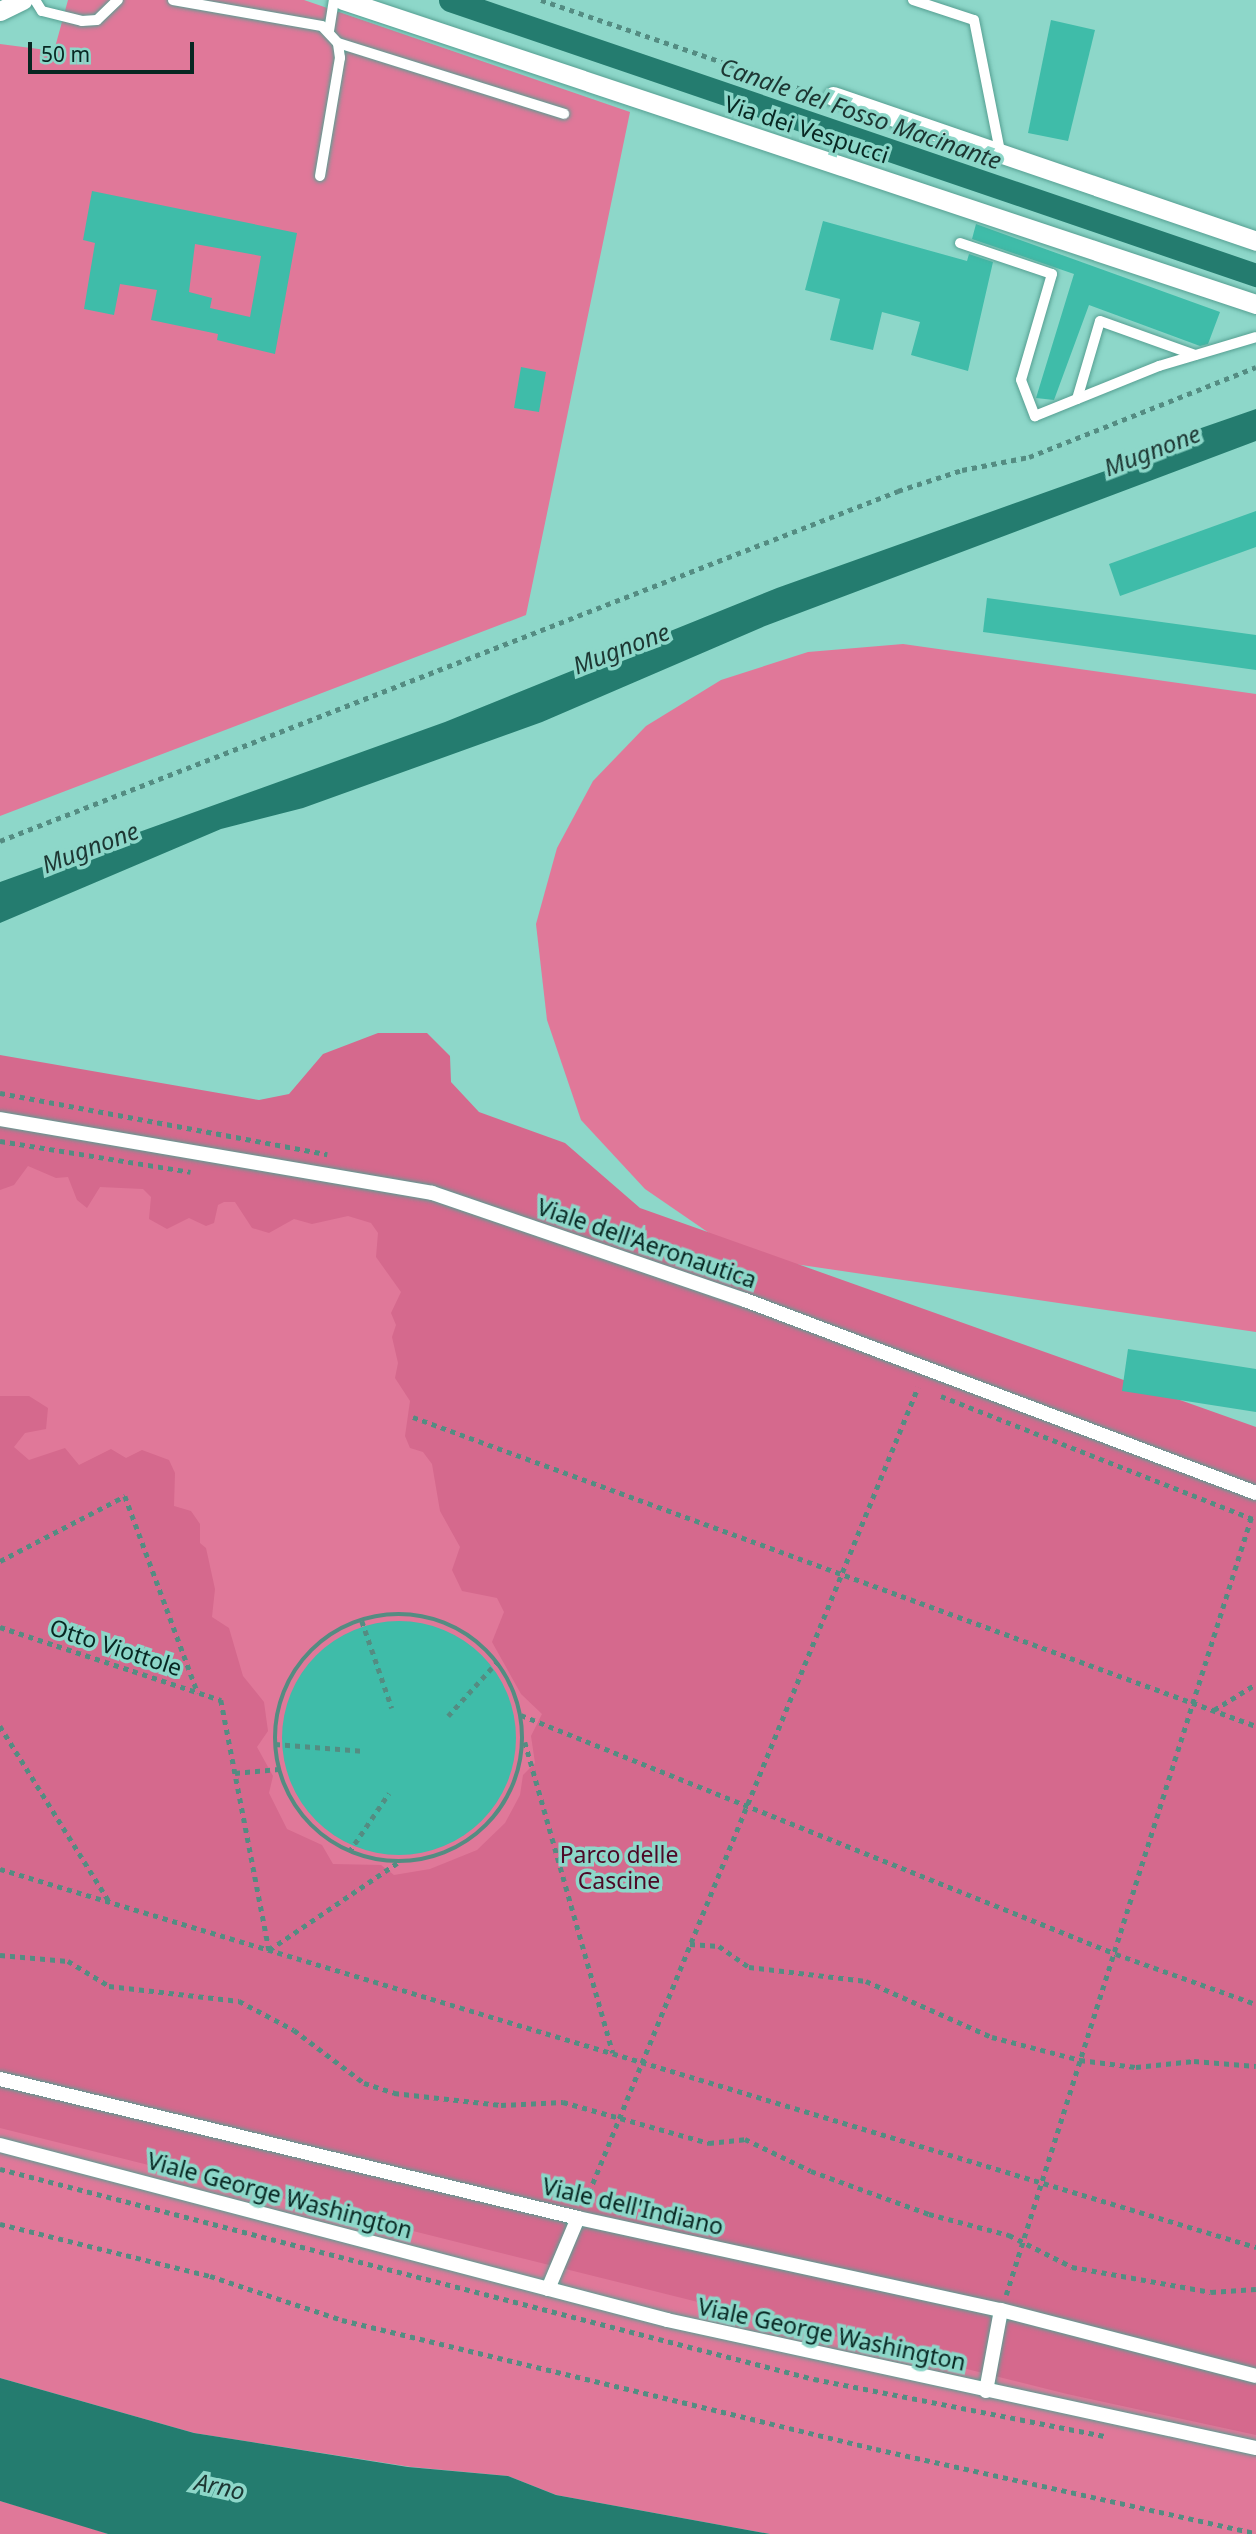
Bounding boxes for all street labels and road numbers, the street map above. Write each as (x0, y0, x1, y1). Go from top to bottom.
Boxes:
street label: Via dei Vespucci (721, 89, 893, 169)
street label: Viale dell'Aeronautica (534, 1192, 760, 1294)
street label: Otto Viottole (46, 1613, 186, 1681)
street label: Viale George Washington (144, 2146, 416, 2244)
street label: Viale dell'Indiano (540, 2172, 726, 2240)
street label: Viale George Washington (695, 2292, 969, 2376)

